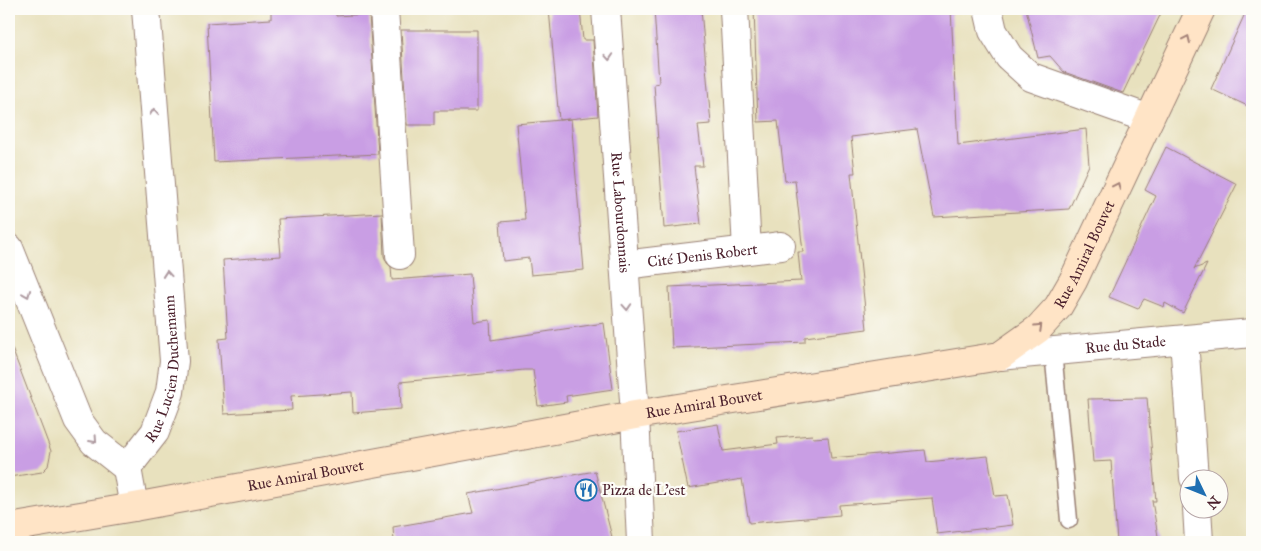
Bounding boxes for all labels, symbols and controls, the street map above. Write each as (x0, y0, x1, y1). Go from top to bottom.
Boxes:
one-way arrow (1180, 35, 1191, 44)
one-way arrow (604, 54, 615, 62)
one-way arrow (149, 108, 160, 116)
street label: Rue Labourdonnais (607, 151, 634, 274)
one-way arrow (1111, 182, 1122, 191)
street label: Rue Amiral Bouvet (1050, 197, 1119, 312)
street label: Cité Denis Robert (646, 240, 759, 271)
one-way arrow (162, 270, 173, 278)
one-way arrow (21, 289, 31, 297)
street label: Rue Lucien Duchemann (141, 295, 183, 446)
one-way arrow (621, 303, 632, 311)
one-way arrow (1033, 324, 1042, 333)
street label: Rue du Stade (1084, 332, 1167, 357)
street label: Rue Amiral Bouvet (644, 385, 764, 422)
one-way arrow (88, 435, 97, 444)
street label: Rue Amiral Bouvet (246, 456, 366, 495)
north arrow (1178, 468, 1228, 518)
restaurant icon: Pizza de L'est (574, 478, 598, 502)
place label: Pizza de L'est (602, 481, 686, 499)
text: N (1203, 492, 1223, 513)

